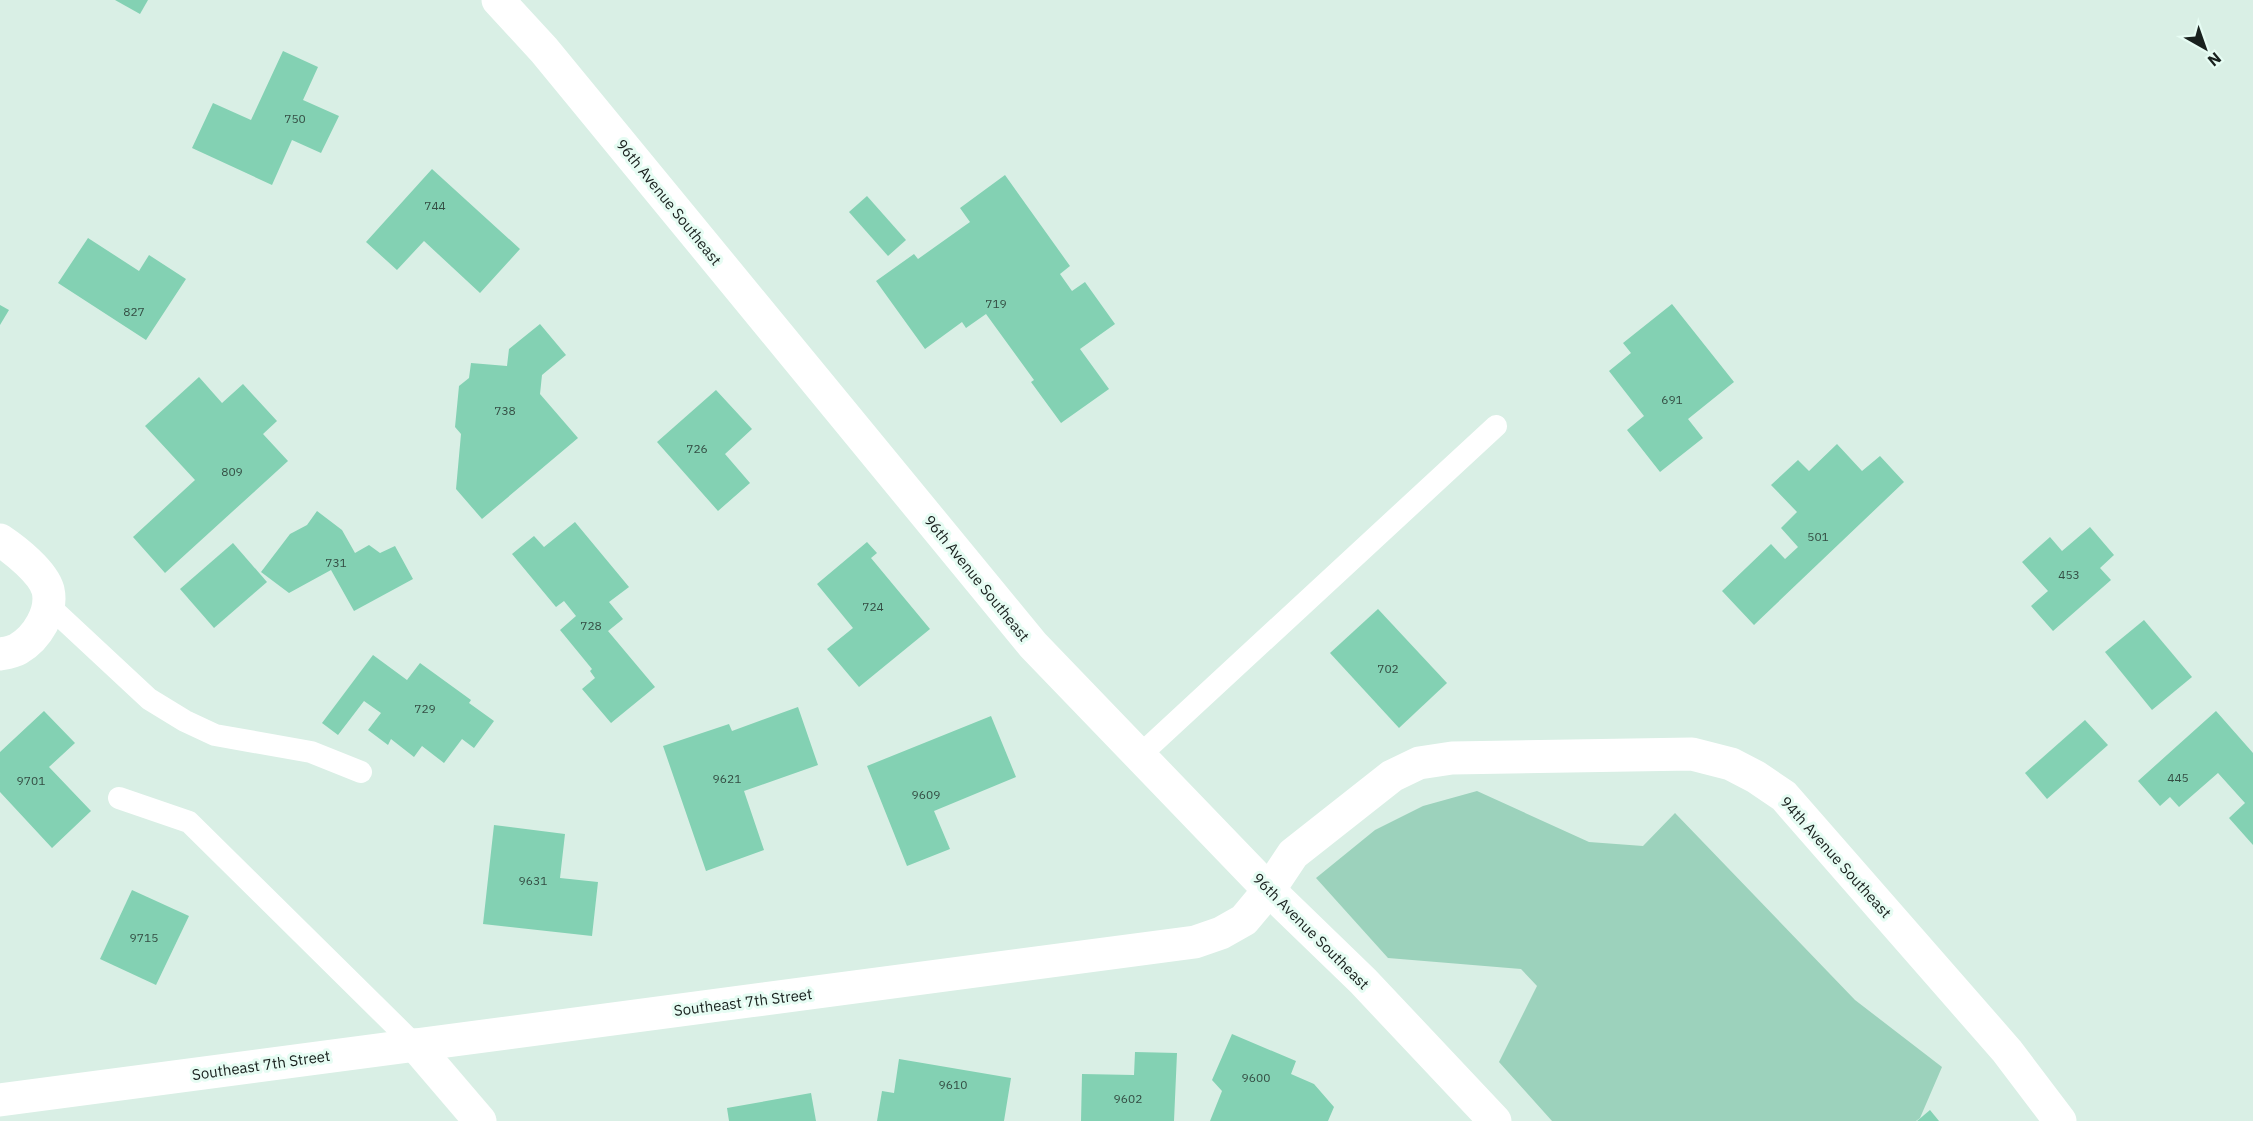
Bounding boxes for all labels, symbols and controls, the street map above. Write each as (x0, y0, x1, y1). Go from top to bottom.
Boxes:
north arrow (2175, 18, 2235, 78)
text: N (2204, 48, 2226, 71)
house number: 750 (284, 111, 306, 126)
street label: 96th Avenue Southeast (612, 135, 726, 269)
house number: 744 (424, 198, 446, 213)
house number: 719 (985, 296, 1007, 311)
house number: 827 (123, 304, 145, 319)
house number: 691 (1661, 392, 1683, 407)
house number: 738 (494, 403, 516, 418)
house number: 726 (686, 441, 708, 456)
house number: 809 (221, 464, 243, 479)
street label: 96th Avenue Southeast (920, 511, 1034, 645)
house number: 501 (1807, 529, 1829, 544)
house number: 731 (325, 555, 347, 570)
house number: 453 (2058, 567, 2080, 582)
house number: 724 (862, 599, 884, 614)
house number: 728 (580, 618, 602, 633)
house number: 702 (1377, 661, 1399, 676)
house number: 729 (414, 701, 436, 716)
house number: 445 (2167, 770, 2189, 785)
house number: 9621 (713, 771, 741, 786)
house number: 9701 (17, 773, 45, 788)
house number: 9609 (912, 787, 940, 802)
street label: 94th Avenue Southeast (1776, 792, 1896, 922)
street label: 96th Avenue Southeast (1249, 869, 1373, 993)
house number: 9631 (519, 873, 547, 888)
house number: 9715 (130, 930, 158, 945)
street label: Southeast 7th Street (673, 984, 813, 1020)
street label: Southeast 7th Street (191, 1046, 331, 1084)
house number: 9600 (1242, 1070, 1270, 1085)
house number: 9610 (939, 1077, 967, 1092)
house number: 9602 (1114, 1091, 1142, 1106)

